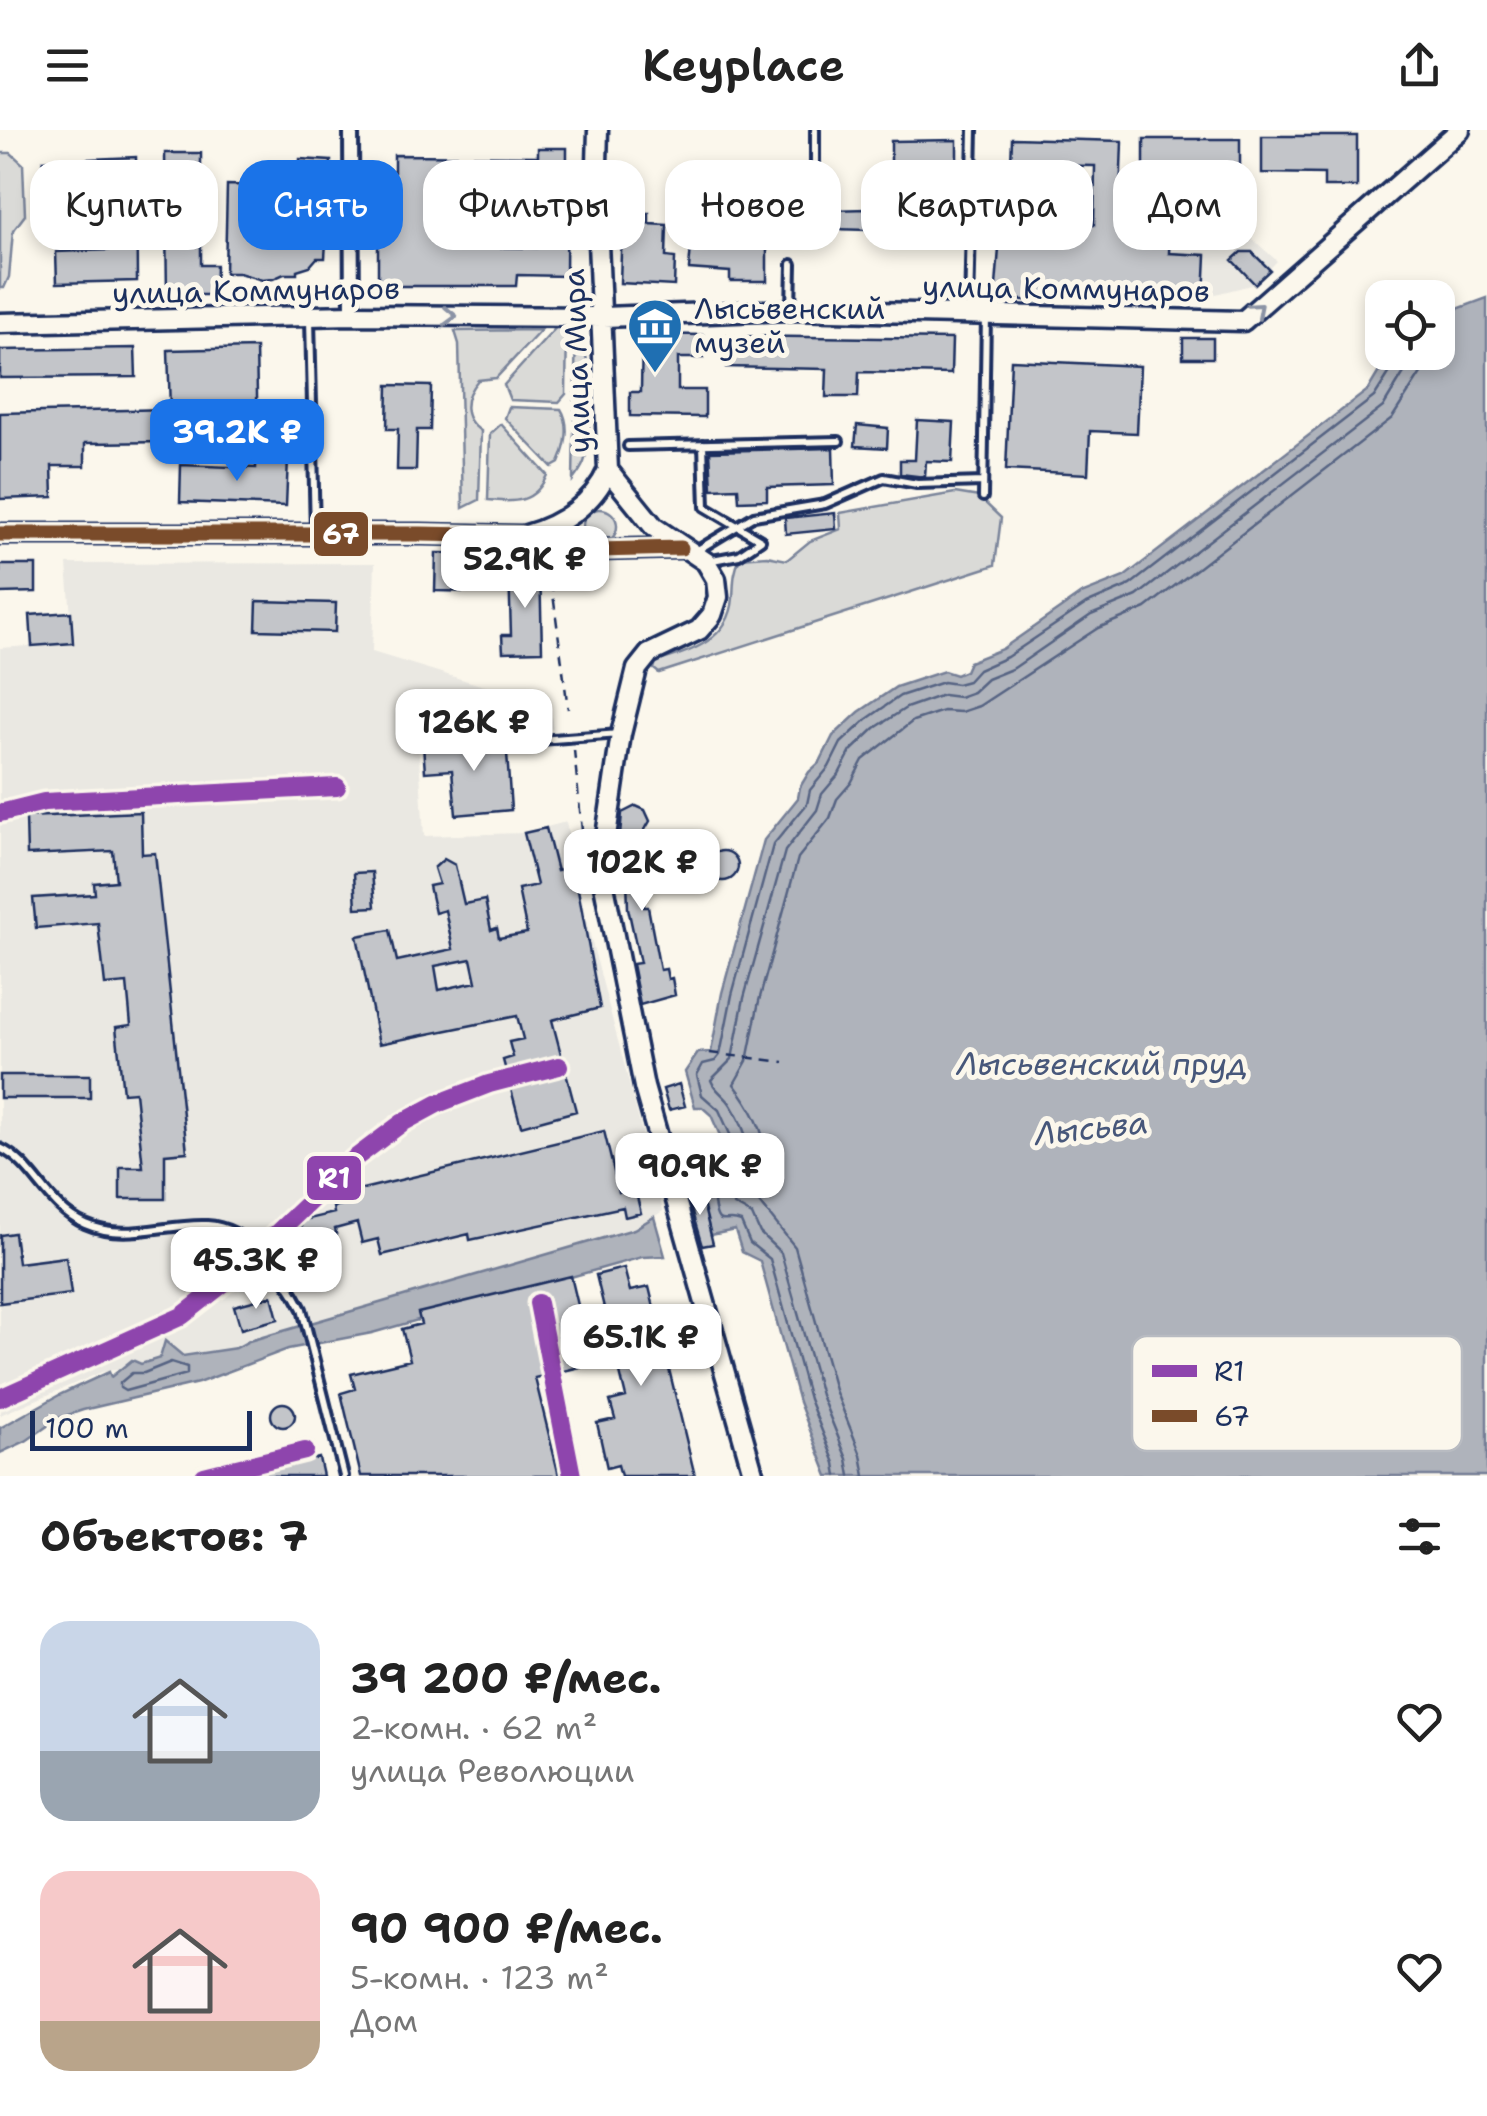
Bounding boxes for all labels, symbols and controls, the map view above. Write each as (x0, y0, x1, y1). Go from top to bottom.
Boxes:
text: Keyplace (642, 35, 845, 95)
icon: menu (40, 38, 95, 93)
icon: share (1392, 38, 1447, 93)
chip: Купить (30, 160, 218, 250)
chip: Снять (238, 160, 403, 250)
chip: Фильтры (423, 160, 645, 250)
chip: Новое (665, 160, 841, 250)
chip: Квартира (861, 160, 1093, 250)
chip: Дом (1113, 160, 1257, 250)
street label: улица Коммунаров (922, 265, 1210, 312)
street label: улица Коммунаров (112, 267, 400, 314)
street label: улица Мира (553, 268, 600, 454)
map controls (1365, 280, 1455, 370)
button: locate (1365, 280, 1455, 370)
place label: Лысьвенский музей (694, 288, 885, 363)
museum icon: Лысьвенский музей (625, 296, 685, 375)
one-way arrow (1245, 302, 1263, 320)
one-way arrow (442, 305, 458, 327)
pin: 39.2K ₽ (145, 399, 329, 484)
text: 39.2K ₽ (172, 410, 302, 453)
line badge: 67 (312, 510, 370, 558)
text: 67 (322, 515, 360, 553)
pin: 52.9K ₽ (433, 526, 617, 611)
text: 52.9K ₽ (463, 537, 587, 580)
pin: 126K ₽ (393, 689, 555, 774)
text: 126K ₽ (417, 700, 531, 743)
pin: 102K ₽ (561, 829, 723, 914)
text: 102K ₽ (586, 840, 698, 883)
water label: Лысьвенский пруд (955, 1042, 1248, 1085)
water label: Лысьва (1031, 1100, 1150, 1155)
pin: 90.9K ₽ (608, 1133, 792, 1218)
text: 90.9K ₽ (637, 1144, 763, 1187)
line badge: R1 (305, 1154, 363, 1202)
text: R1 (318, 1159, 350, 1197)
pin: 45.3K ₽ (164, 1227, 348, 1312)
text: 45.3K ₽ (193, 1238, 319, 1281)
pin: 65.1K ₽ (549, 1304, 733, 1389)
text: 65.1K ₽ (583, 1315, 699, 1358)
legend (1132, 1336, 1462, 1451)
text: R1 (1214, 1352, 1245, 1390)
text: 67 (1214, 1397, 1250, 1435)
scale bar (30, 1406, 252, 1450)
text: 100 m (45, 1409, 129, 1447)
text: Объектов: 7 (40, 1508, 308, 1564)
icon: filters (1392, 1509, 1447, 1564)
text: 39 200 ₽/мес. (350, 1650, 662, 1706)
icon: home (120, 1661, 240, 1781)
icon: heart (1392, 1694, 1447, 1749)
text: 2-комн. · 62 m² (350, 1706, 597, 1749)
text: улица Революции (350, 1749, 635, 1792)
text: 90 900 ₽/мес. (350, 1900, 663, 1956)
icon: home (120, 1911, 240, 2031)
icon: heart (1392, 1944, 1447, 1999)
text: 5-комн. · 123 m² (350, 1956, 609, 1999)
text: Дом (350, 1999, 418, 2042)

